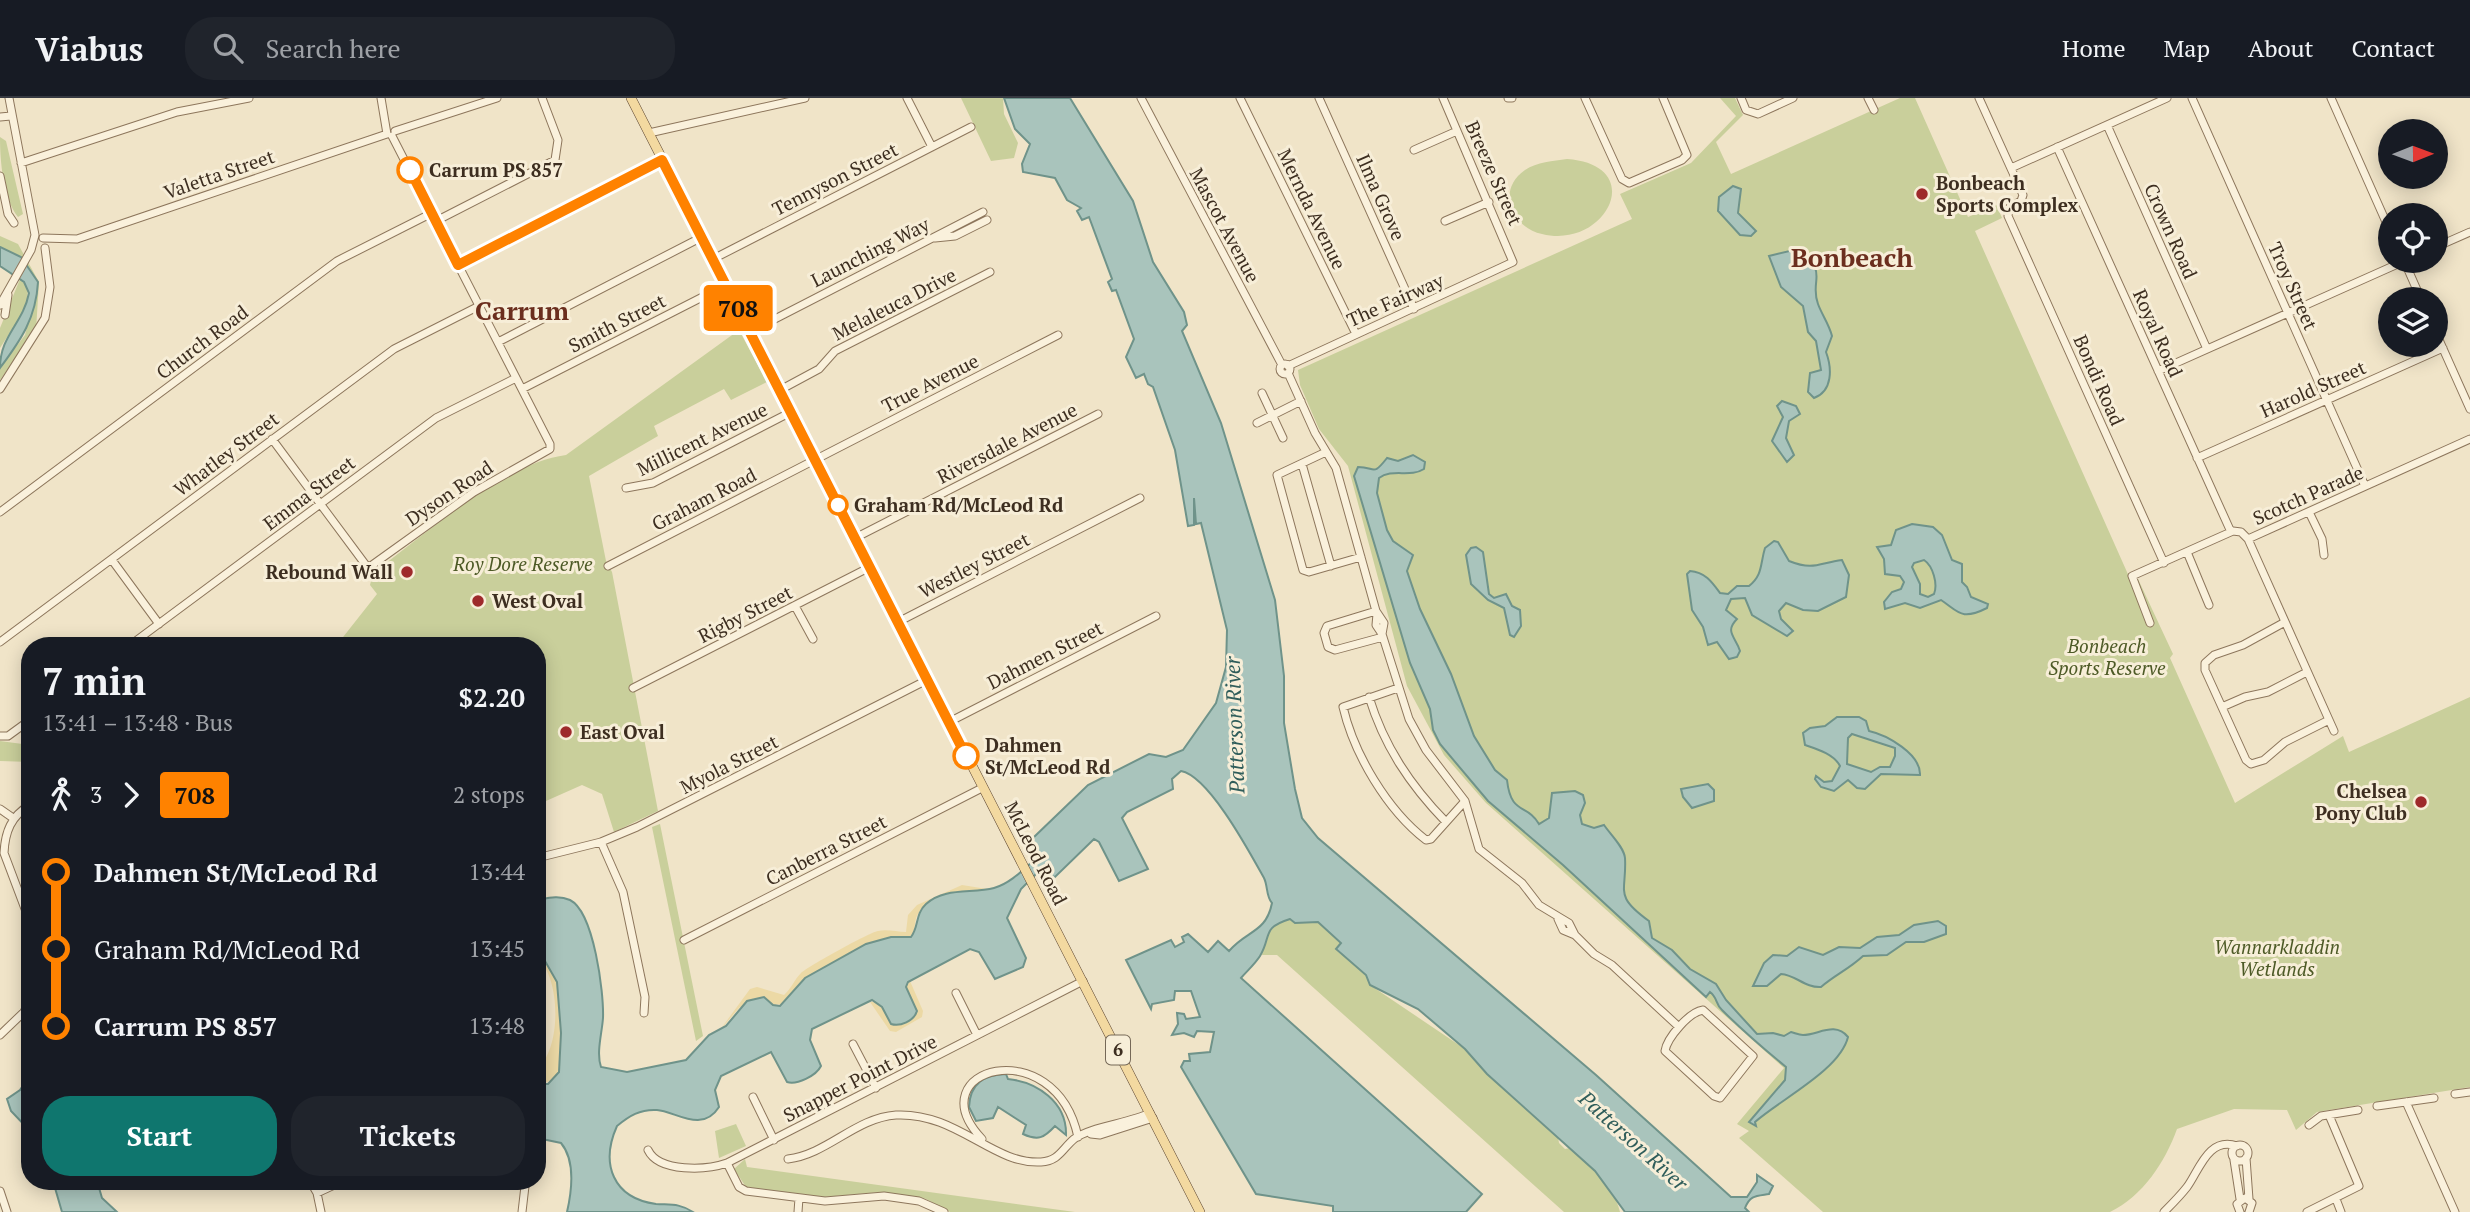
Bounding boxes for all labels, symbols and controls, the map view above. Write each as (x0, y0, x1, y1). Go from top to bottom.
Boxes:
search box (185, 17, 675, 80)
text: Viabus (35, 27, 143, 70)
icon: search (209, 29, 247, 67)
text: Search here (265, 31, 401, 65)
text: Home (2062, 32, 2126, 64)
text: Map (2164, 32, 2210, 64)
text: About (2248, 32, 2314, 64)
text: Contact (2352, 32, 2435, 64)
street label: Breeze Street (1460, 117, 1529, 229)
north arrow (2378, 119, 2448, 189)
map controls (2378, 119, 2448, 357)
street label: Tennyson Street (768, 136, 902, 221)
street label: Valetta Street (160, 143, 277, 204)
street label: Mernda Avenue (1272, 144, 1352, 273)
street label: Ilma Grove (1351, 150, 1412, 244)
marker: Carrum PS 857 (397, 157, 423, 183)
place label: Carrum PS 857 (429, 157, 563, 182)
street label: Mascot Avenue (1185, 163, 1266, 287)
place label: Bonbeach Sports Complex (1936, 170, 2079, 217)
street label: Crown Road (2139, 179, 2204, 283)
marker: Bonbeach Sports Complex (1914, 186, 1930, 202)
button: locate (2378, 203, 2448, 273)
street label: Launching Way (806, 211, 934, 292)
street label: Troy Street (2263, 238, 2324, 334)
district label: Bonbeach (1791, 240, 1913, 274)
street label: Melaleuca Drive (828, 262, 960, 346)
street label: The Fairway (1343, 267, 1447, 332)
line badge: 708 (698, 285, 778, 331)
street label: Royal Road (2128, 285, 2189, 381)
street label: Smith Street (564, 287, 670, 358)
button: layers (2378, 287, 2448, 357)
text: 708 (718, 292, 758, 324)
district label: Carrum (475, 293, 569, 327)
street label: Church Road (151, 299, 253, 384)
street label: Bondi Road (2068, 331, 2131, 429)
street label: True Avenue (877, 347, 982, 418)
street label: Harold Street (2256, 354, 2369, 423)
street label: Millicent Avenue (632, 396, 771, 481)
street label: Riversdale Avenue (932, 396, 1081, 489)
street label: Whatley Street (168, 406, 283, 501)
street label: Emma Street (258, 450, 360, 535)
street label: Dyson Road (400, 454, 498, 531)
street label: Scotch Parade (2249, 459, 2367, 530)
street label: Graham Road (647, 461, 761, 536)
place label: Graham Rd/McLeod Rd (854, 492, 1064, 517)
marker: Graham Rd/McLeod Rd (828, 495, 848, 515)
street label: Westley Street (914, 526, 1033, 603)
park label: Roy Dore Reserve (452, 551, 593, 576)
place label: Rebound Wall (265, 559, 393, 584)
marker: Rebound Wall (399, 564, 415, 580)
street label: Rigby Street (693, 579, 796, 648)
place label: West Oval (492, 588, 583, 613)
marker: West Oval (470, 593, 486, 609)
street label: Dahmen Street (983, 615, 1107, 694)
park label: Bonbeach Sports Reserve (2048, 633, 2166, 680)
water label: Patterson River (1218, 655, 1250, 795)
text: 7 min (42, 656, 146, 706)
text: $2.20 (459, 680, 525, 714)
text: 13:41 – 13:48 · Bus (42, 707, 233, 738)
place label: East Oval (580, 719, 665, 744)
marker: East Oval (558, 724, 574, 740)
street label: Myola Street (675, 728, 782, 799)
place label: Dahmen St/McLeod Rd (985, 732, 1111, 779)
marker: Dahmen St/McLeod Rd (953, 743, 979, 769)
icon: walk (42, 776, 80, 814)
icon: forward (112, 776, 150, 814)
place label: Chelsea Pony Club (2315, 778, 2407, 825)
text: 3 (90, 779, 102, 810)
text: 708 (174, 779, 215, 811)
text: 2 stops (453, 779, 525, 810)
marker: Chelsea Pony Club (2413, 794, 2429, 810)
street label: McLeod Road (1000, 797, 1074, 909)
street label: Canberra Street (761, 808, 890, 891)
text: Dahmen St/McLeod Rd (94, 855, 377, 889)
text: 13:44 (468, 856, 525, 887)
text: Graham Rd/McLeod Rd (94, 932, 360, 966)
text: 13:45 (468, 933, 525, 964)
park label: Wannarkladdin Wetlands (2214, 934, 2340, 981)
text: Carrum PS 857 (94, 1009, 277, 1043)
text: 13:48 (468, 1010, 525, 1041)
street label: Snapper Point Drive (779, 1028, 941, 1127)
road number: 6 (1106, 1035, 1130, 1065)
water label: Patterson River (1573, 1083, 1695, 1197)
button: Start (42, 1096, 277, 1176)
button: Tickets (291, 1096, 525, 1176)

